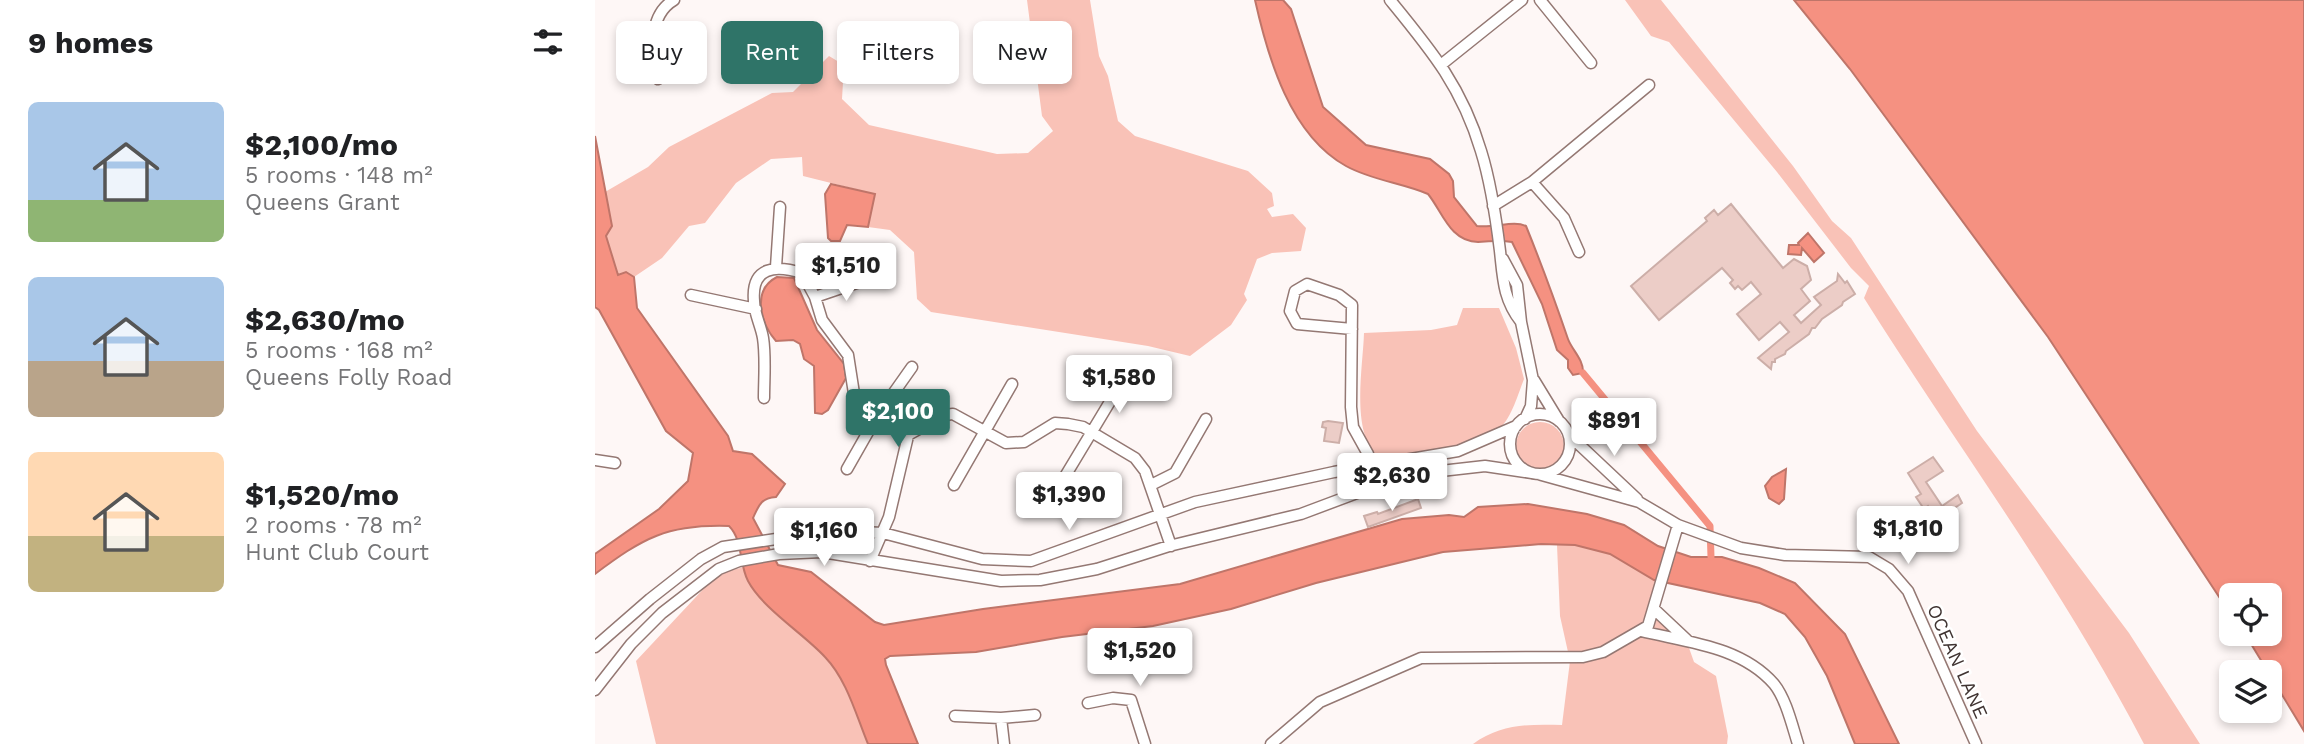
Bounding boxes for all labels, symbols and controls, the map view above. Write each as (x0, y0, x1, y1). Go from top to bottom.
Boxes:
chip: Buy (616, 21, 707, 84)
chip: Rent (721, 21, 823, 84)
chip: Filters (837, 21, 959, 84)
chip: New (973, 21, 1072, 84)
icon: filters (529, 23, 567, 61)
text: 9 homes (28, 25, 153, 60)
text: $2,100/mo (245, 127, 398, 162)
icon: home (84, 130, 168, 214)
text: 5 rooms · 148 m² (245, 162, 433, 189)
text: Queens Grant (245, 189, 400, 216)
pin: $1,510 (789, 244, 903, 303)
text: $1,510 (811, 252, 881, 279)
text: $2,630/mo (245, 302, 405, 337)
icon: home (84, 305, 168, 389)
text: 5 rooms · 168 m² (245, 337, 433, 364)
pin: $1,580 (1062, 356, 1176, 415)
text: Queens Folly Road (245, 364, 452, 391)
text: $1,580 (1082, 364, 1156, 391)
pin: $2,100 (841, 390, 955, 449)
text: $2,100 (862, 398, 934, 425)
pin: $891 (1573, 398, 1655, 458)
text: $891 (1587, 407, 1641, 434)
pin: $2,630 (1335, 454, 1449, 513)
text: $2,630 (1353, 462, 1431, 489)
pin: $1,390 (1012, 472, 1126, 532)
text: $1,520/mo (245, 477, 399, 512)
icon: home (84, 480, 168, 564)
text: $1,390 (1032, 481, 1106, 508)
pin: $1,810 (1851, 506, 1965, 566)
pin: $1,160 (767, 508, 881, 568)
text: 2 rooms · 78 m² (245, 512, 422, 539)
text: $1,810 (1873, 515, 1943, 542)
text: $1,160 (790, 517, 858, 544)
text: Hunt Club Court (245, 539, 429, 566)
map controls (2219, 583, 2282, 723)
button: locate (2219, 583, 2282, 646)
street label: OCEAN LANE (1922, 601, 1993, 722)
pin: $1,520 (1083, 628, 1197, 688)
text: $1,520 (1103, 637, 1177, 664)
button: layers (2219, 660, 2282, 723)

